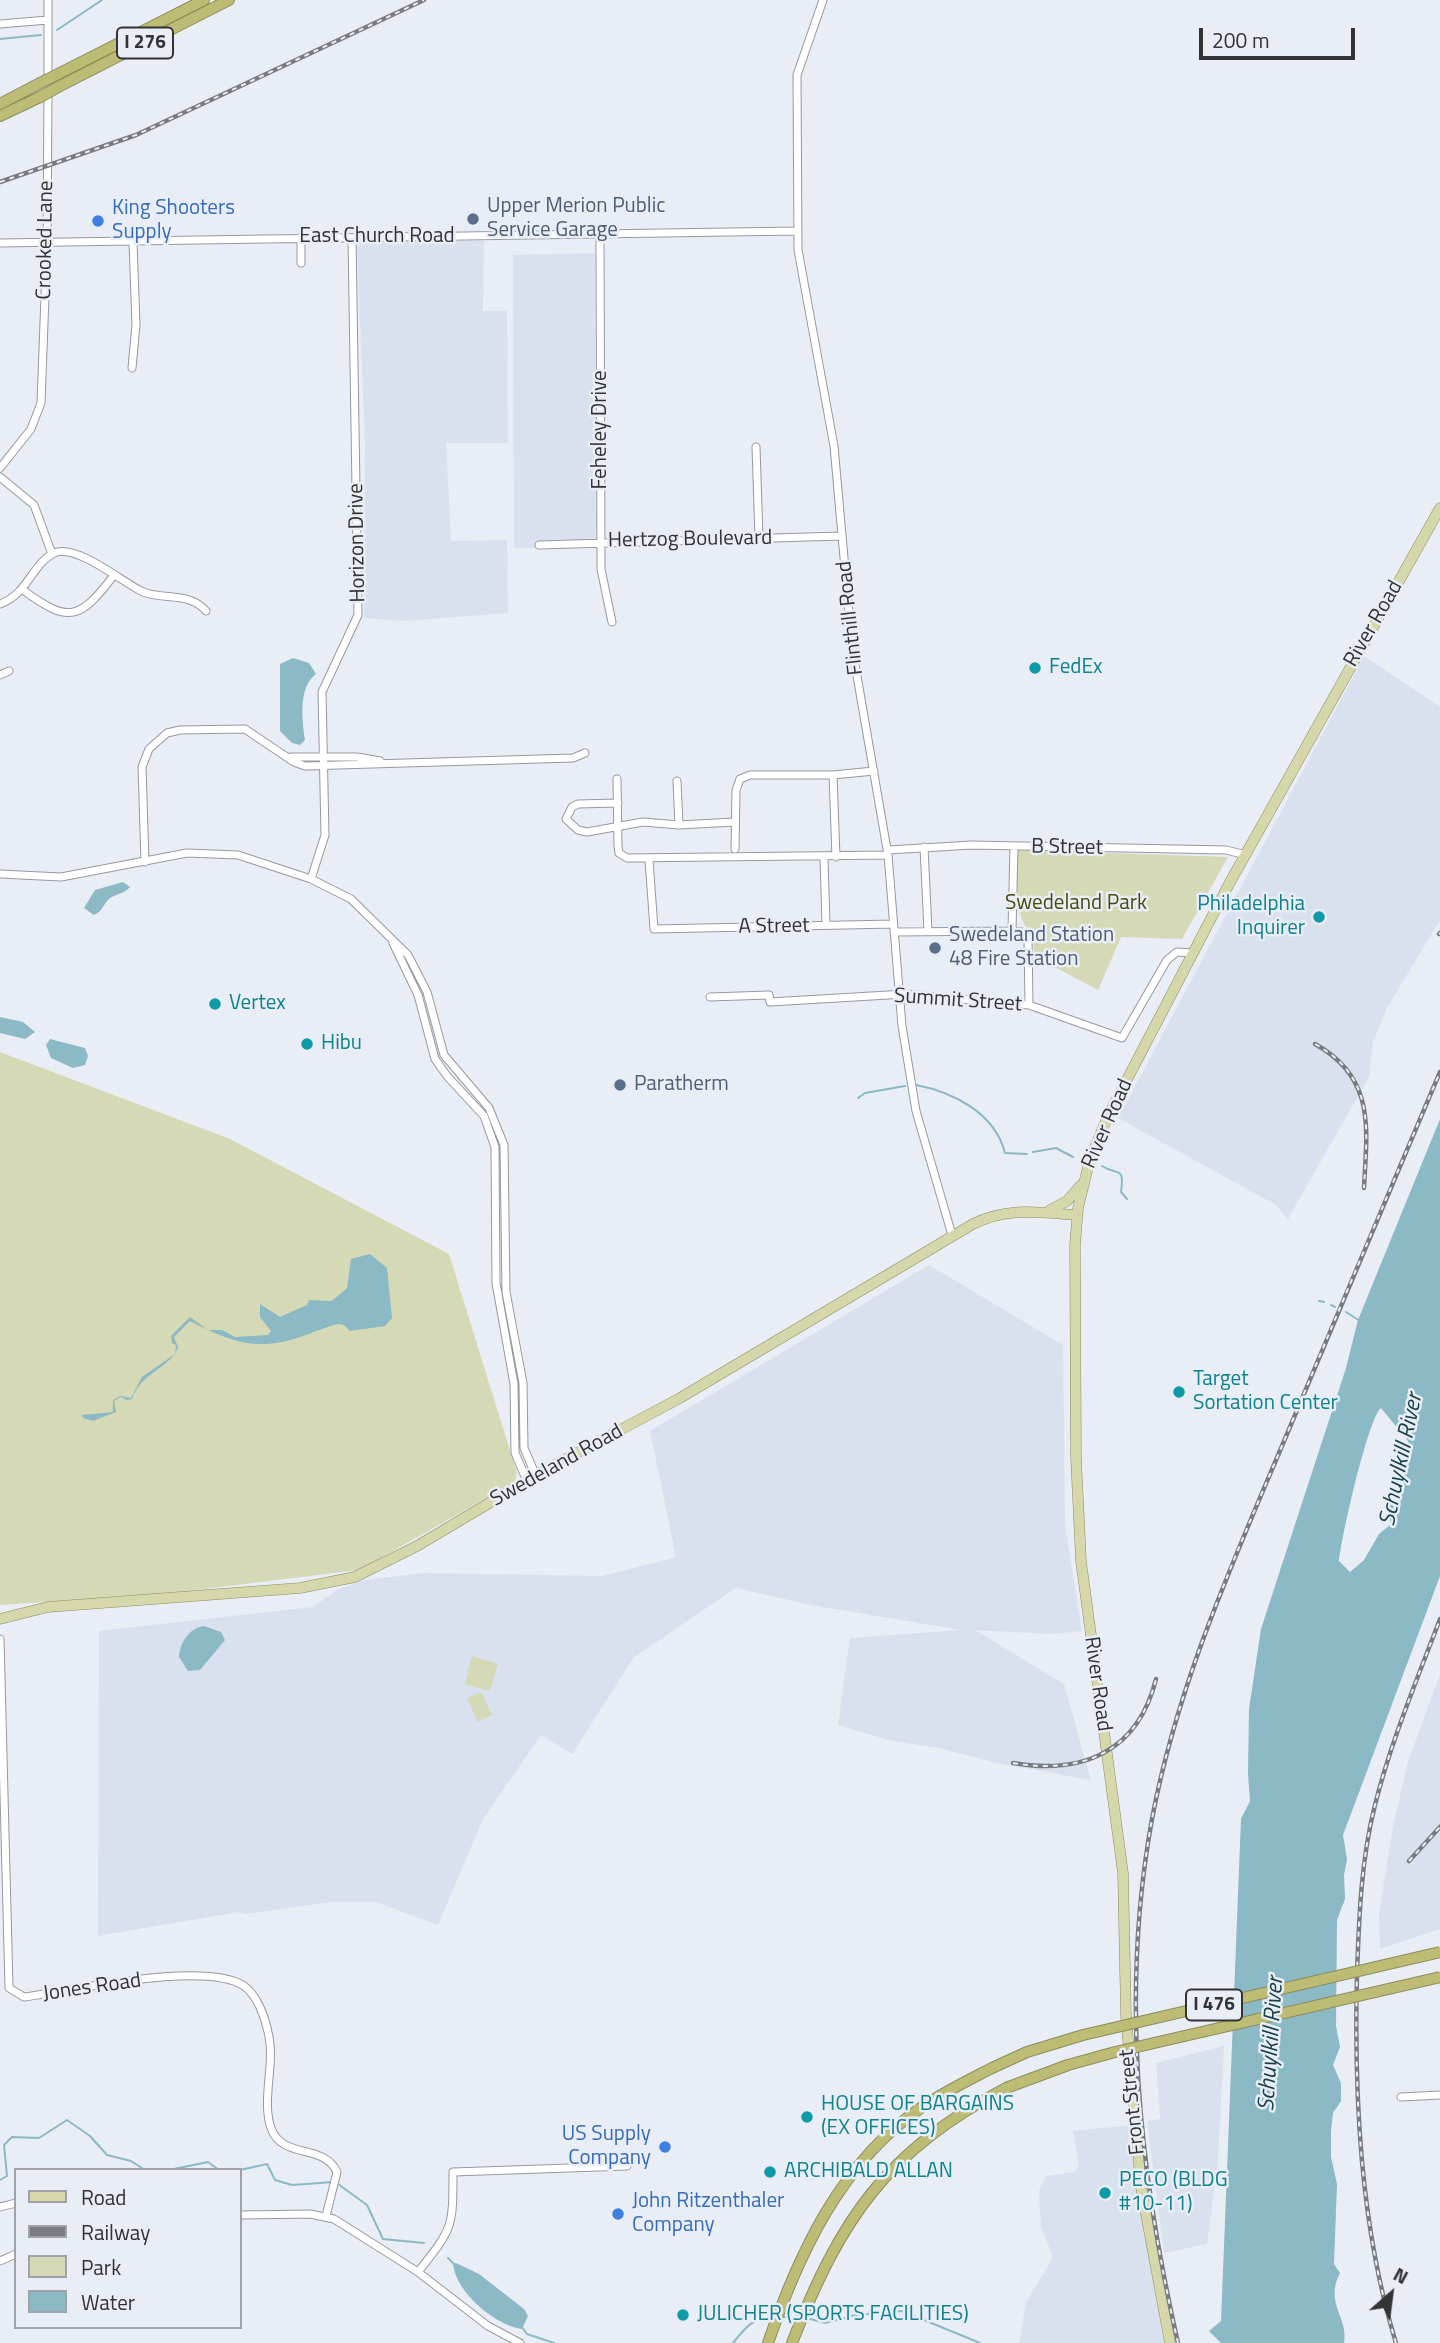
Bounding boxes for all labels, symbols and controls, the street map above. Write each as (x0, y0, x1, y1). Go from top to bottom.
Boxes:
scale bar (1202, 14, 1358, 58)
text: 200 m (1212, 24, 1269, 56)
road number: I 276 (117, 28, 173, 58)
street label: Crooked Lane (32, 180, 60, 300)
place label: Upper Merion Public Service Garage (487, 194, 665, 244)
place label: King Shooters Supply (112, 196, 235, 246)
marker: Upper Merion Public Service Garage (465, 211, 481, 227)
marker: King Shooters Supply (90, 213, 106, 229)
street label: East Church Road (299, 224, 455, 250)
street label: Feheley Drive (588, 370, 614, 490)
street label: Horizon Drive (344, 483, 372, 603)
street label: Hertzog Boulevard (608, 526, 772, 554)
street label: Flinthill Road (832, 560, 870, 676)
street label: River Road (1339, 576, 1409, 672)
place label: FedEx (1049, 655, 1102, 681)
marker: FedEx (1027, 660, 1043, 676)
street label: B Street (1031, 835, 1103, 861)
park label: Swedeland Park (1005, 891, 1147, 917)
place label: Philadelphia Inquirer (1197, 892, 1305, 942)
marker: Philadelphia Inquirer (1311, 909, 1327, 925)
street label: A Street (738, 914, 810, 940)
place label: Swedeland Station 48 Fire Station (949, 923, 1114, 973)
marker: Swedeland Station 48 Fire Station (927, 940, 943, 956)
street label: Summit Street (893, 984, 1023, 1018)
place label: Vertex (229, 991, 286, 1017)
marker: Vertex (207, 996, 223, 1012)
place label: Hibu (321, 1031, 362, 1057)
marker: Hibu (299, 1036, 315, 1052)
place label: Paratherm (634, 1072, 729, 1098)
street label: River Road (1077, 1075, 1139, 1173)
marker: Paratherm (612, 1077, 628, 1093)
place label: Target Sortation Center (1193, 1367, 1338, 1417)
marker: Target Sortation Center (1171, 1384, 1187, 1400)
water label: Schuylkill River (1374, 1391, 1430, 1529)
street label: Swedeland Road (486, 1419, 628, 1513)
street label: River Road (1078, 1635, 1116, 1733)
street label: Jones Road (41, 1969, 143, 2007)
water label: Schuylkill River (1254, 1976, 1290, 2112)
road number: I 476 (1186, 1990, 1242, 2021)
street label: Front Street (1115, 2048, 1151, 2156)
place label: HOUSE OF BARGAINS (EX OFFICES) (821, 2092, 1014, 2142)
marker: HOUSE OF BARGAINS (EX OFFICES) (799, 2109, 815, 2125)
place label: US Supply Company (562, 2122, 651, 2172)
marker: US Supply Company (657, 2139, 673, 2155)
place label: ARCHIBALD ALLAN (784, 2159, 953, 2185)
marker: ARCHIBALD ALLAN (762, 2164, 778, 2180)
legend (14, 2168, 242, 2329)
place label: PECO (BLDG #10-11) (1119, 2168, 1228, 2218)
text: Road (81, 2181, 126, 2213)
marker: PECO (BLDG #10-11) (1097, 2185, 1113, 2201)
place label: John Ritzenthaler Company (632, 2189, 784, 2239)
marker: John Ritzenthaler Company (610, 2206, 626, 2222)
text: Railway (81, 2216, 150, 2248)
text: Park (81, 2251, 121, 2283)
north arrow (1356, 2259, 1426, 2329)
text: N (1388, 2259, 1414, 2291)
text: Water (81, 2286, 135, 2318)
place label: JULICHER (SPORTS FACILITIES) (697, 2302, 969, 2328)
marker: JULICHER (SPORTS FACILITIES) (675, 2307, 691, 2323)

